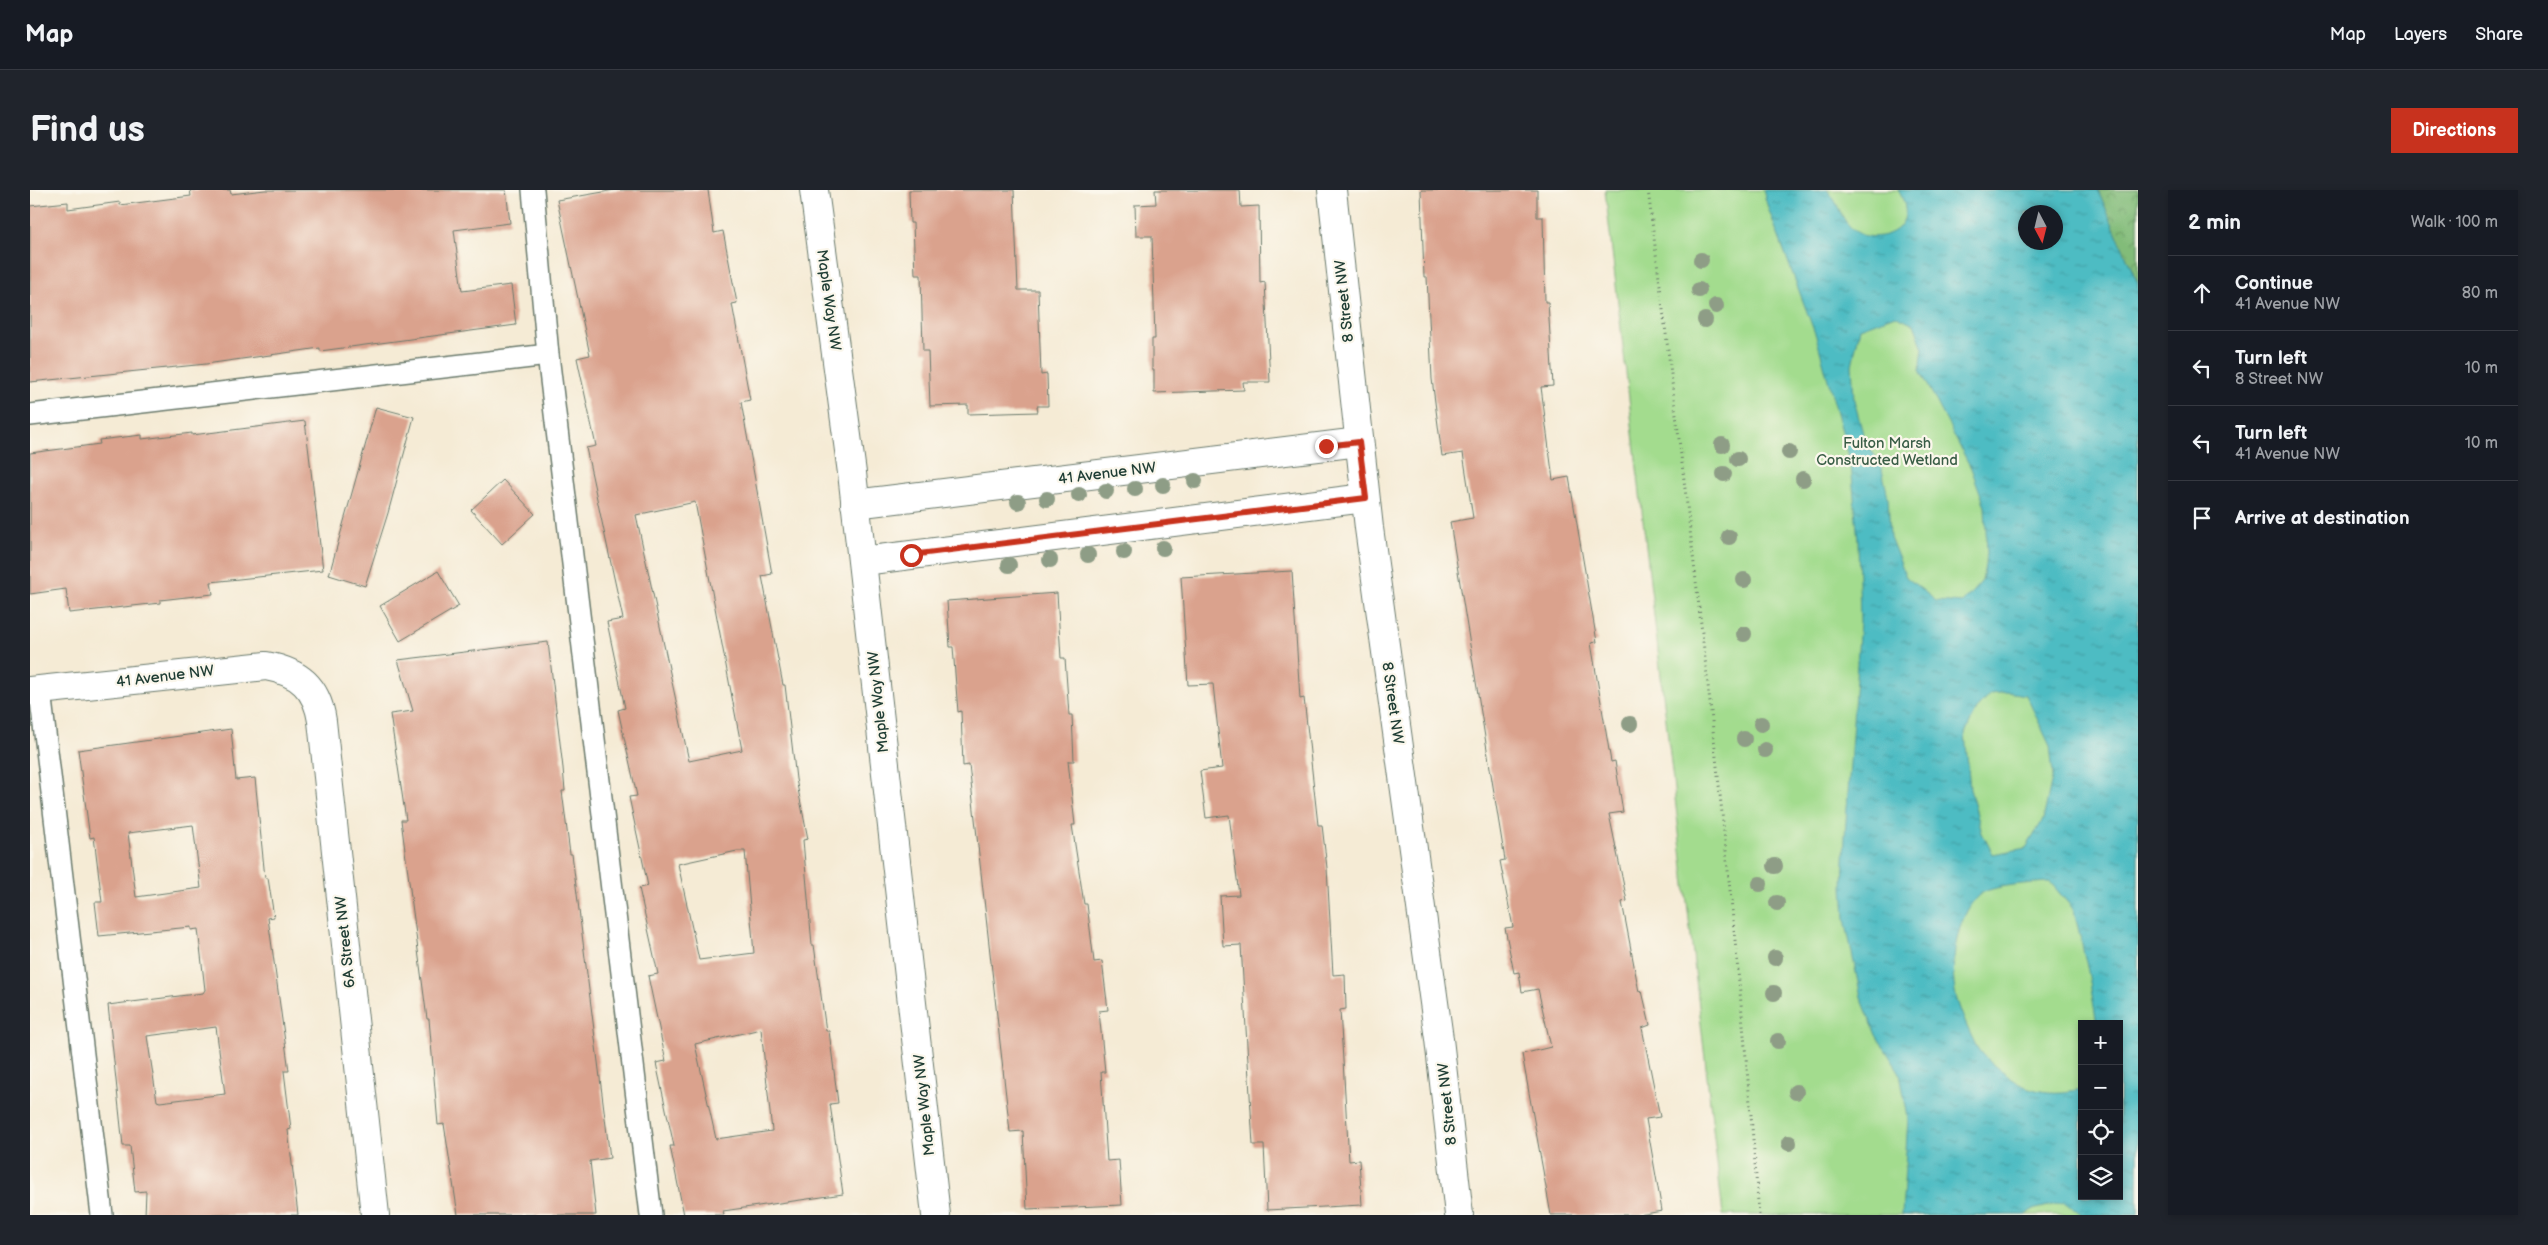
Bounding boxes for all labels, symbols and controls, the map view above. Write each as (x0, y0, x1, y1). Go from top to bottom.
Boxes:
text: Map (25, 20, 73, 49)
text: Map (2330, 24, 2366, 45)
text: Layers (2394, 24, 2447, 45)
text: Share (2475, 24, 2523, 45)
button: Directions (2391, 108, 2518, 153)
text: Find us (30, 109, 145, 152)
north arrow (2018, 205, 2063, 250)
text: 2 min (2188, 210, 2241, 235)
text: Walk · 100 m (2411, 213, 2498, 232)
street label: Maple Way NW (812, 248, 845, 352)
street label: 8 Street NW (1331, 258, 1358, 343)
text: Continue (2235, 272, 2313, 295)
icon: ahead (2188, 279, 2216, 307)
text: 80 m (2462, 284, 2498, 303)
text: 41 Avenue NW (2235, 295, 2340, 314)
text: Turn left (2235, 347, 2307, 370)
icon: left (2188, 354, 2216, 382)
text: 10 m (2465, 359, 2498, 378)
text: 8 Street NW (2235, 370, 2323, 389)
text: Turn left (2235, 422, 2307, 445)
icon: left (2188, 429, 2216, 457)
park label: Fulton Marsh Constructed Wetland (1816, 434, 1958, 470)
text: 10 m (2465, 434, 2498, 453)
route end (1315, 435, 1338, 458)
text: 41 Avenue NW (2235, 445, 2340, 464)
street label: 41 Avenue NW (1057, 458, 1157, 489)
icon: arrive (2188, 504, 2216, 532)
text: Arrive at destination (2235, 507, 2410, 530)
route start (900, 544, 923, 567)
street label: Maple Way NW (864, 650, 893, 754)
street label: 41 Avenue NW (115, 661, 215, 692)
street label: 8 Street NW (1377, 661, 1408, 746)
street label: 6A Street NW (331, 895, 360, 989)
map controls (2078, 1020, 2123, 1200)
button: + (2078, 1020, 2123, 1065)
street label: Maple Way NW (910, 1053, 939, 1157)
street label: 8 Street NW (1434, 1061, 1461, 1146)
button: − (2078, 1065, 2123, 1110)
button: locate (2078, 1110, 2123, 1155)
button: layers (2078, 1155, 2123, 1200)

